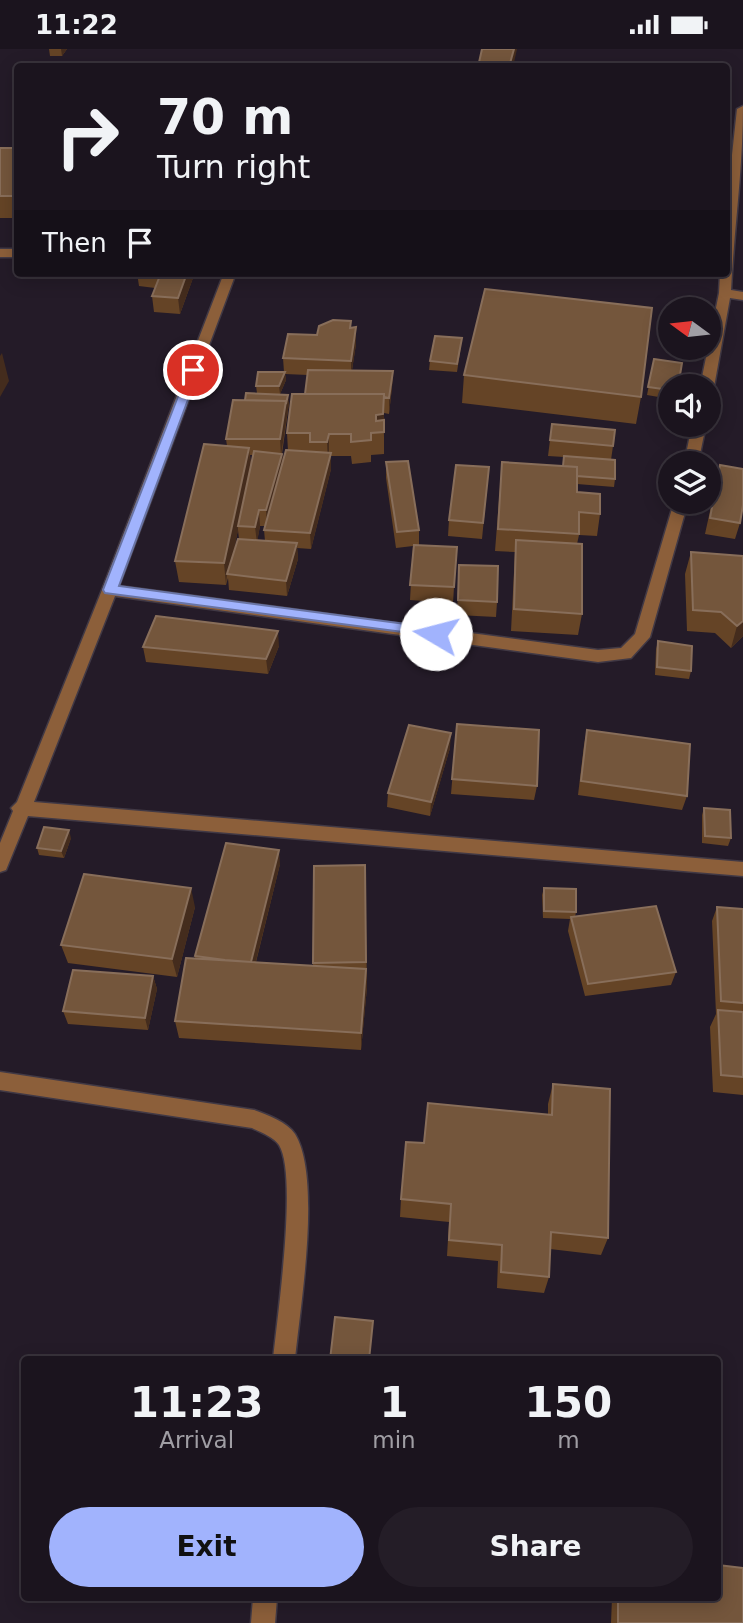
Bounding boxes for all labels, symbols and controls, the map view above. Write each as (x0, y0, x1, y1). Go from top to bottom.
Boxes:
text: 11:22 (35, 10, 118, 40)
text: 70 m (157, 89, 293, 146)
icon: right (42, 91, 133, 182)
text: Turn right (157, 148, 310, 186)
icon: arrive (121, 224, 159, 262)
text: Then (42, 228, 107, 258)
north arrow (658, 297, 721, 361)
map controls (658, 297, 721, 514)
pin (163, 340, 223, 400)
icon: arrive (174, 351, 212, 389)
button: sound (658, 374, 721, 437)
button: layers (658, 451, 721, 514)
position arrow (399, 597, 473, 671)
text: 11:23 (130, 1378, 264, 1427)
text: 1 (379, 1378, 409, 1427)
text: 150 (525, 1378, 612, 1427)
text: Arrival (159, 1427, 234, 1453)
text: min (372, 1427, 416, 1453)
text: m (557, 1427, 580, 1453)
button: Exit (49, 1507, 364, 1587)
button: Share (378, 1507, 693, 1587)

